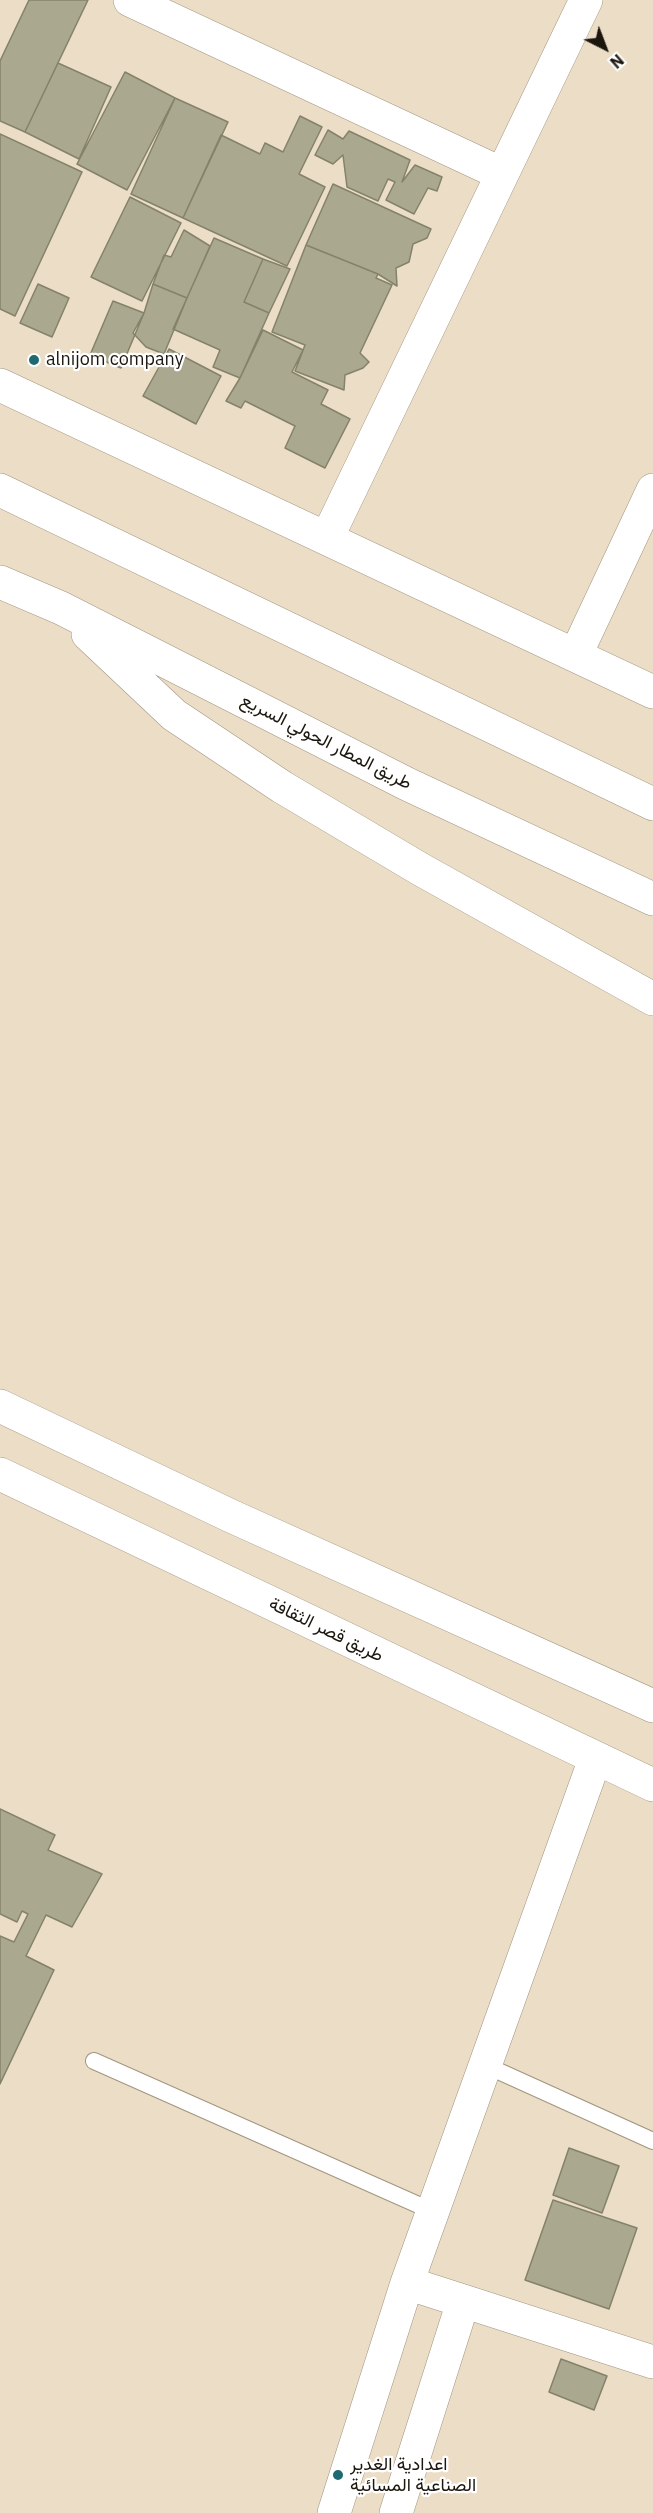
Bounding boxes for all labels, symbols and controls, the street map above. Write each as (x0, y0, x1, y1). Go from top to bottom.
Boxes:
north arrow (575, 18, 635, 78)
text: N (606, 50, 628, 73)
place label: alnijom company (46, 349, 184, 371)
marker: alnijom company (27, 353, 41, 367)
street label: طريق المطار الحولي السريع (237, 689, 415, 795)
street label: طريق قصر الثقافة (265, 1593, 387, 1667)
place label: اعدادية الغدير الصناعية المسائية (350, 2454, 476, 2496)
marker: اعدادية الغدير الصناعية المسائية (331, 2468, 345, 2482)

